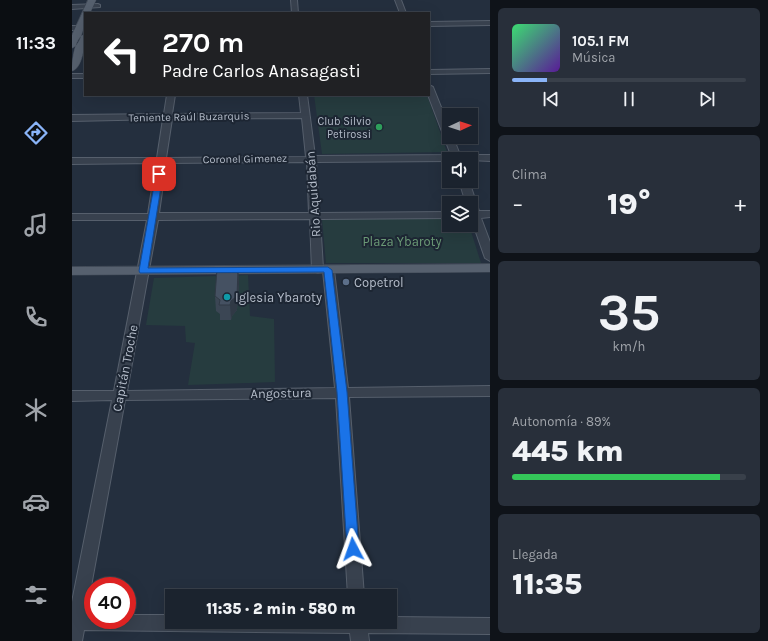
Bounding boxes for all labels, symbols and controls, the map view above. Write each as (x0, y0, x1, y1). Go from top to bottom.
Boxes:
text: 270 m (162, 26, 244, 59)
icon: left (96, 28, 148, 80)
text: 11:33 (16, 32, 56, 54)
text: 105.1 FM (572, 32, 629, 50)
text: Música (572, 50, 615, 65)
text: Padre Carlos Anasagasti (162, 60, 361, 82)
icon: previous (540, 88, 562, 110)
icon: pause (618, 88, 640, 110)
icon: next (696, 88, 718, 110)
north arrow (442, 108, 478, 144)
map controls (442, 108, 478, 232)
street label: Teniente Raúl Buzarquis (128, 109, 250, 125)
place label: Club Silvio Petirossi (318, 115, 371, 141)
icon: directions (22, 119, 50, 147)
marker: Club Silvio Petirossi (374, 122, 384, 132)
street label: Rio Aquidabán (303, 150, 324, 238)
street label: Coronel Gimenez (203, 152, 287, 166)
button: sound (442, 152, 478, 188)
pin (142, 157, 176, 191)
icon: arrive (148, 163, 170, 185)
text: Clima (512, 167, 547, 182)
text: 19° (607, 186, 651, 222)
text: − (512, 191, 524, 217)
text: + (734, 191, 746, 217)
button: layers (442, 196, 478, 232)
icon: music (22, 211, 50, 239)
park label: Plaza Ybaroty (362, 234, 442, 249)
place label: Copetrol (354, 275, 404, 290)
marker: Copetrol (341, 277, 351, 287)
text: 35 (598, 282, 660, 343)
place label: Iglesia Ybaroty (235, 290, 322, 305)
marker: Iglesia Ybaroty (222, 292, 232, 302)
icon: phone (22, 303, 50, 331)
street label: Capitán Troche (109, 323, 141, 413)
text: km/h (613, 339, 645, 354)
street label: Angostura (250, 385, 312, 401)
icon: climate (22, 396, 50, 424)
text: Autonomía · 89% (512, 414, 611, 429)
text: 445 km (512, 433, 624, 469)
icon: car (22, 488, 50, 516)
position arrow (332, 528, 374, 570)
text: Llegada (512, 547, 558, 562)
text: 11:35 (512, 566, 582, 602)
speed limit sign: 40 (84, 577, 136, 629)
icon: filters (22, 581, 50, 609)
text: 11:35 · 2 min · 580 m (206, 600, 356, 618)

